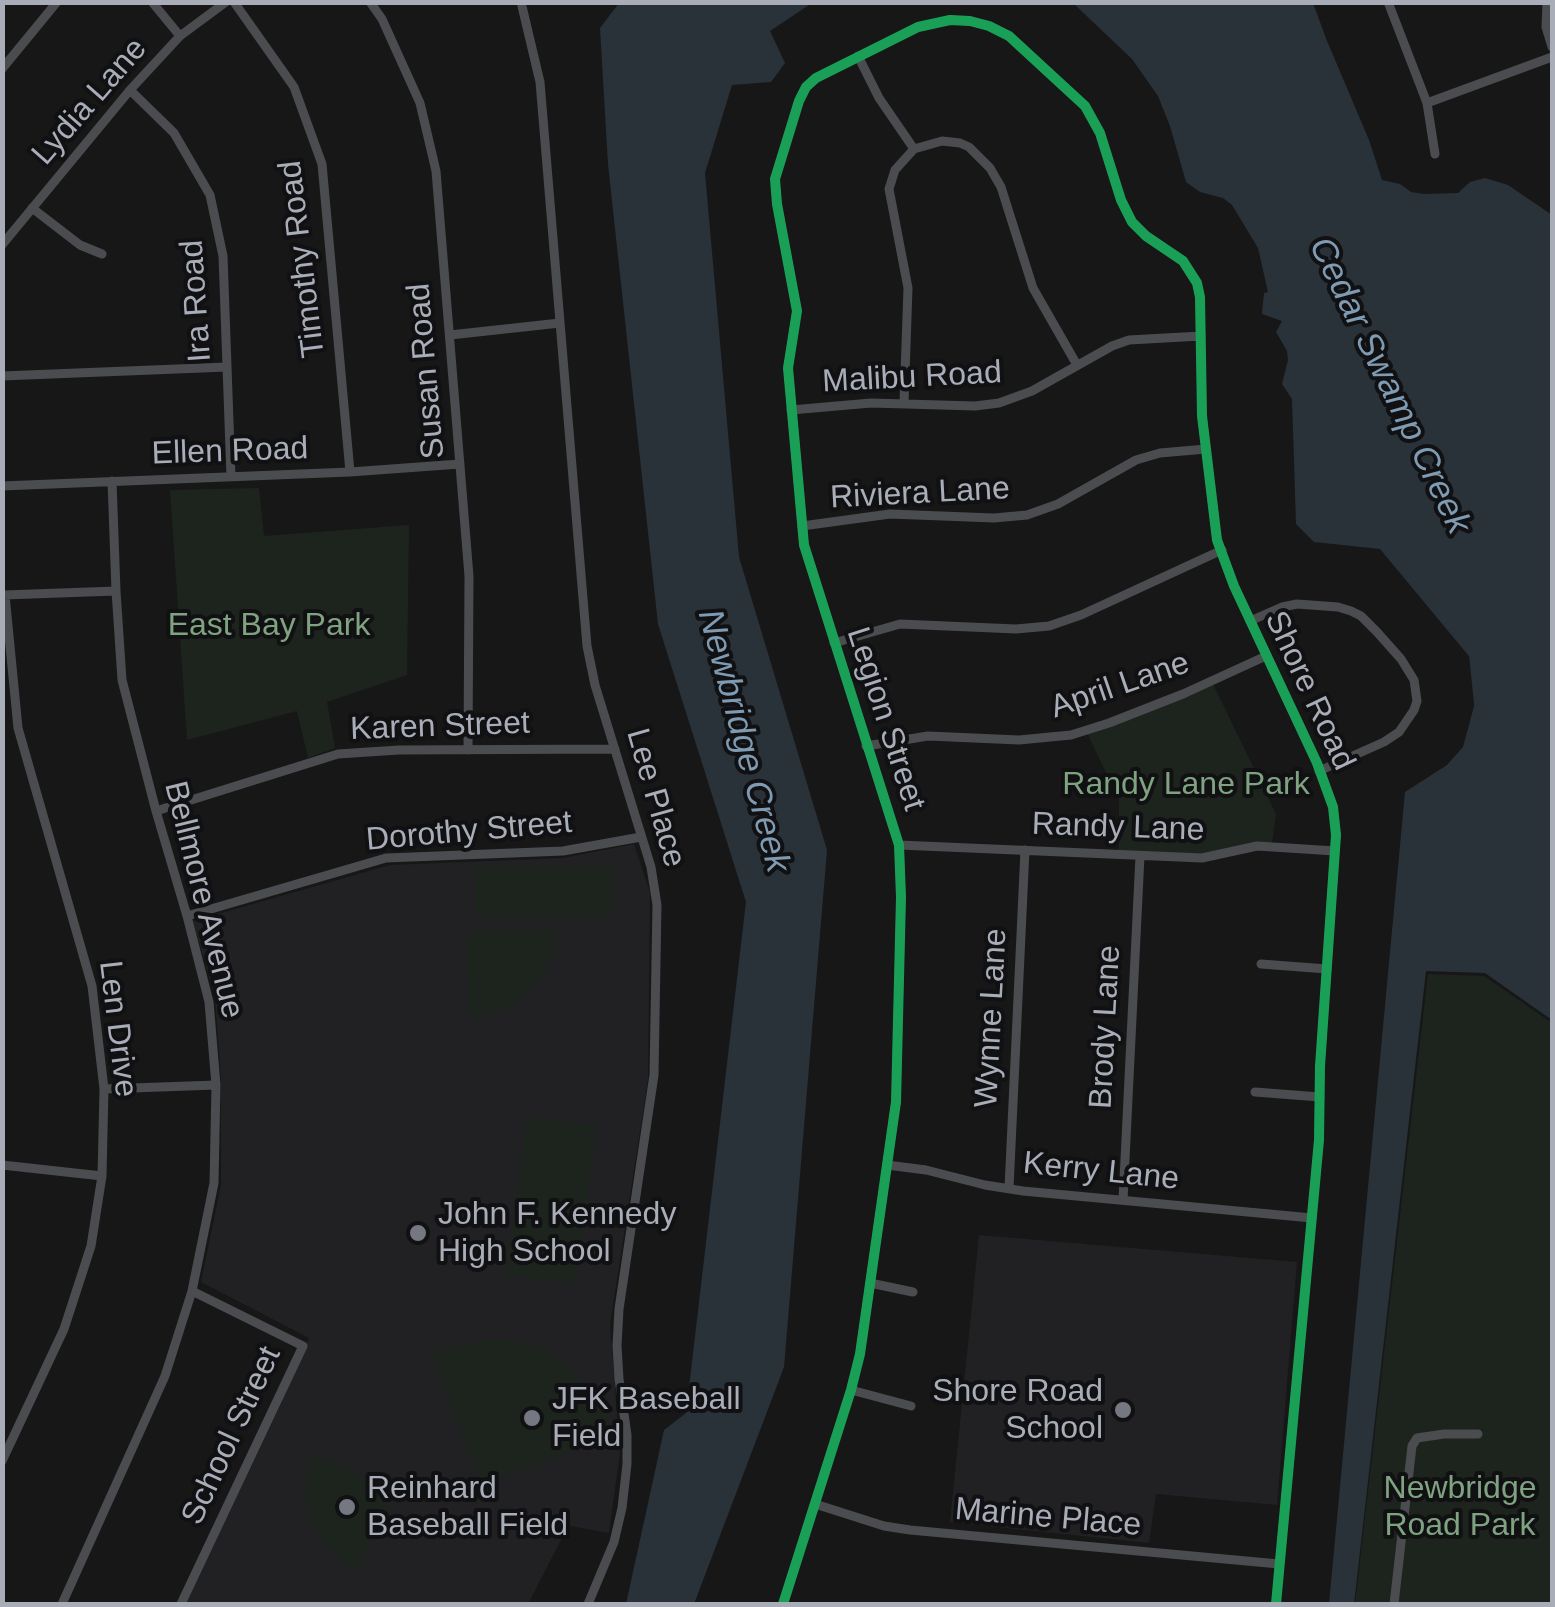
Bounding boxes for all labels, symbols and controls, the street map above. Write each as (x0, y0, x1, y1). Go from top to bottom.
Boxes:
street label: Lydia Lane (25, 31, 155, 173)
street label: Timothy Road (272, 158, 334, 360)
water label: Cedar Swamp Creek (1299, 231, 1479, 541)
street label: Ira Road (174, 238, 220, 364)
street label: Susan Road (400, 282, 454, 460)
street label: Malibu Road (821, 354, 1003, 402)
street label: Ellen Road (151, 430, 309, 474)
street label: Riviera Lane (829, 470, 1011, 518)
water label: Newbridge Creek (688, 605, 798, 877)
street label: Shore Road (1256, 605, 1362, 777)
park label: East Bay Park (168, 607, 370, 645)
street label: Legion Street (837, 623, 933, 815)
street label: April Lane (1046, 644, 1194, 728)
street label: Karen Street (350, 705, 530, 749)
street label: Lee Place (617, 724, 693, 872)
park label: Randy Lane Park (1062, 766, 1310, 804)
street label: Bellmore Avenue (155, 777, 251, 1023)
street label: Dorothy Street (365, 804, 573, 860)
street label: Randy Lane (1031, 806, 1205, 850)
street label: Wynne Lane (968, 927, 1016, 1109)
street label: Brody Lane (1083, 944, 1129, 1110)
street label: Len Drive (90, 959, 144, 1099)
street label: Kerry Lane (1021, 1145, 1181, 1199)
place label: John F. Kennedy High School (438, 1196, 676, 1271)
marker: John F. Kennedy High School (407, 1222, 429, 1244)
street label: School Street (174, 1341, 290, 1531)
place label: Shore Road School (932, 1373, 1103, 1448)
place label: JFK Baseball Field (552, 1381, 741, 1456)
marker: Shore Road School (1112, 1399, 1134, 1421)
marker: JFK Baseball Field (521, 1407, 543, 1429)
place label: Reinhard Baseball Field (367, 1470, 568, 1545)
park label: Newbridge Road Park (1384, 1470, 1536, 1545)
street label: Marine Place (953, 1491, 1143, 1545)
marker: Reinhard Baseball Field (336, 1496, 358, 1518)

